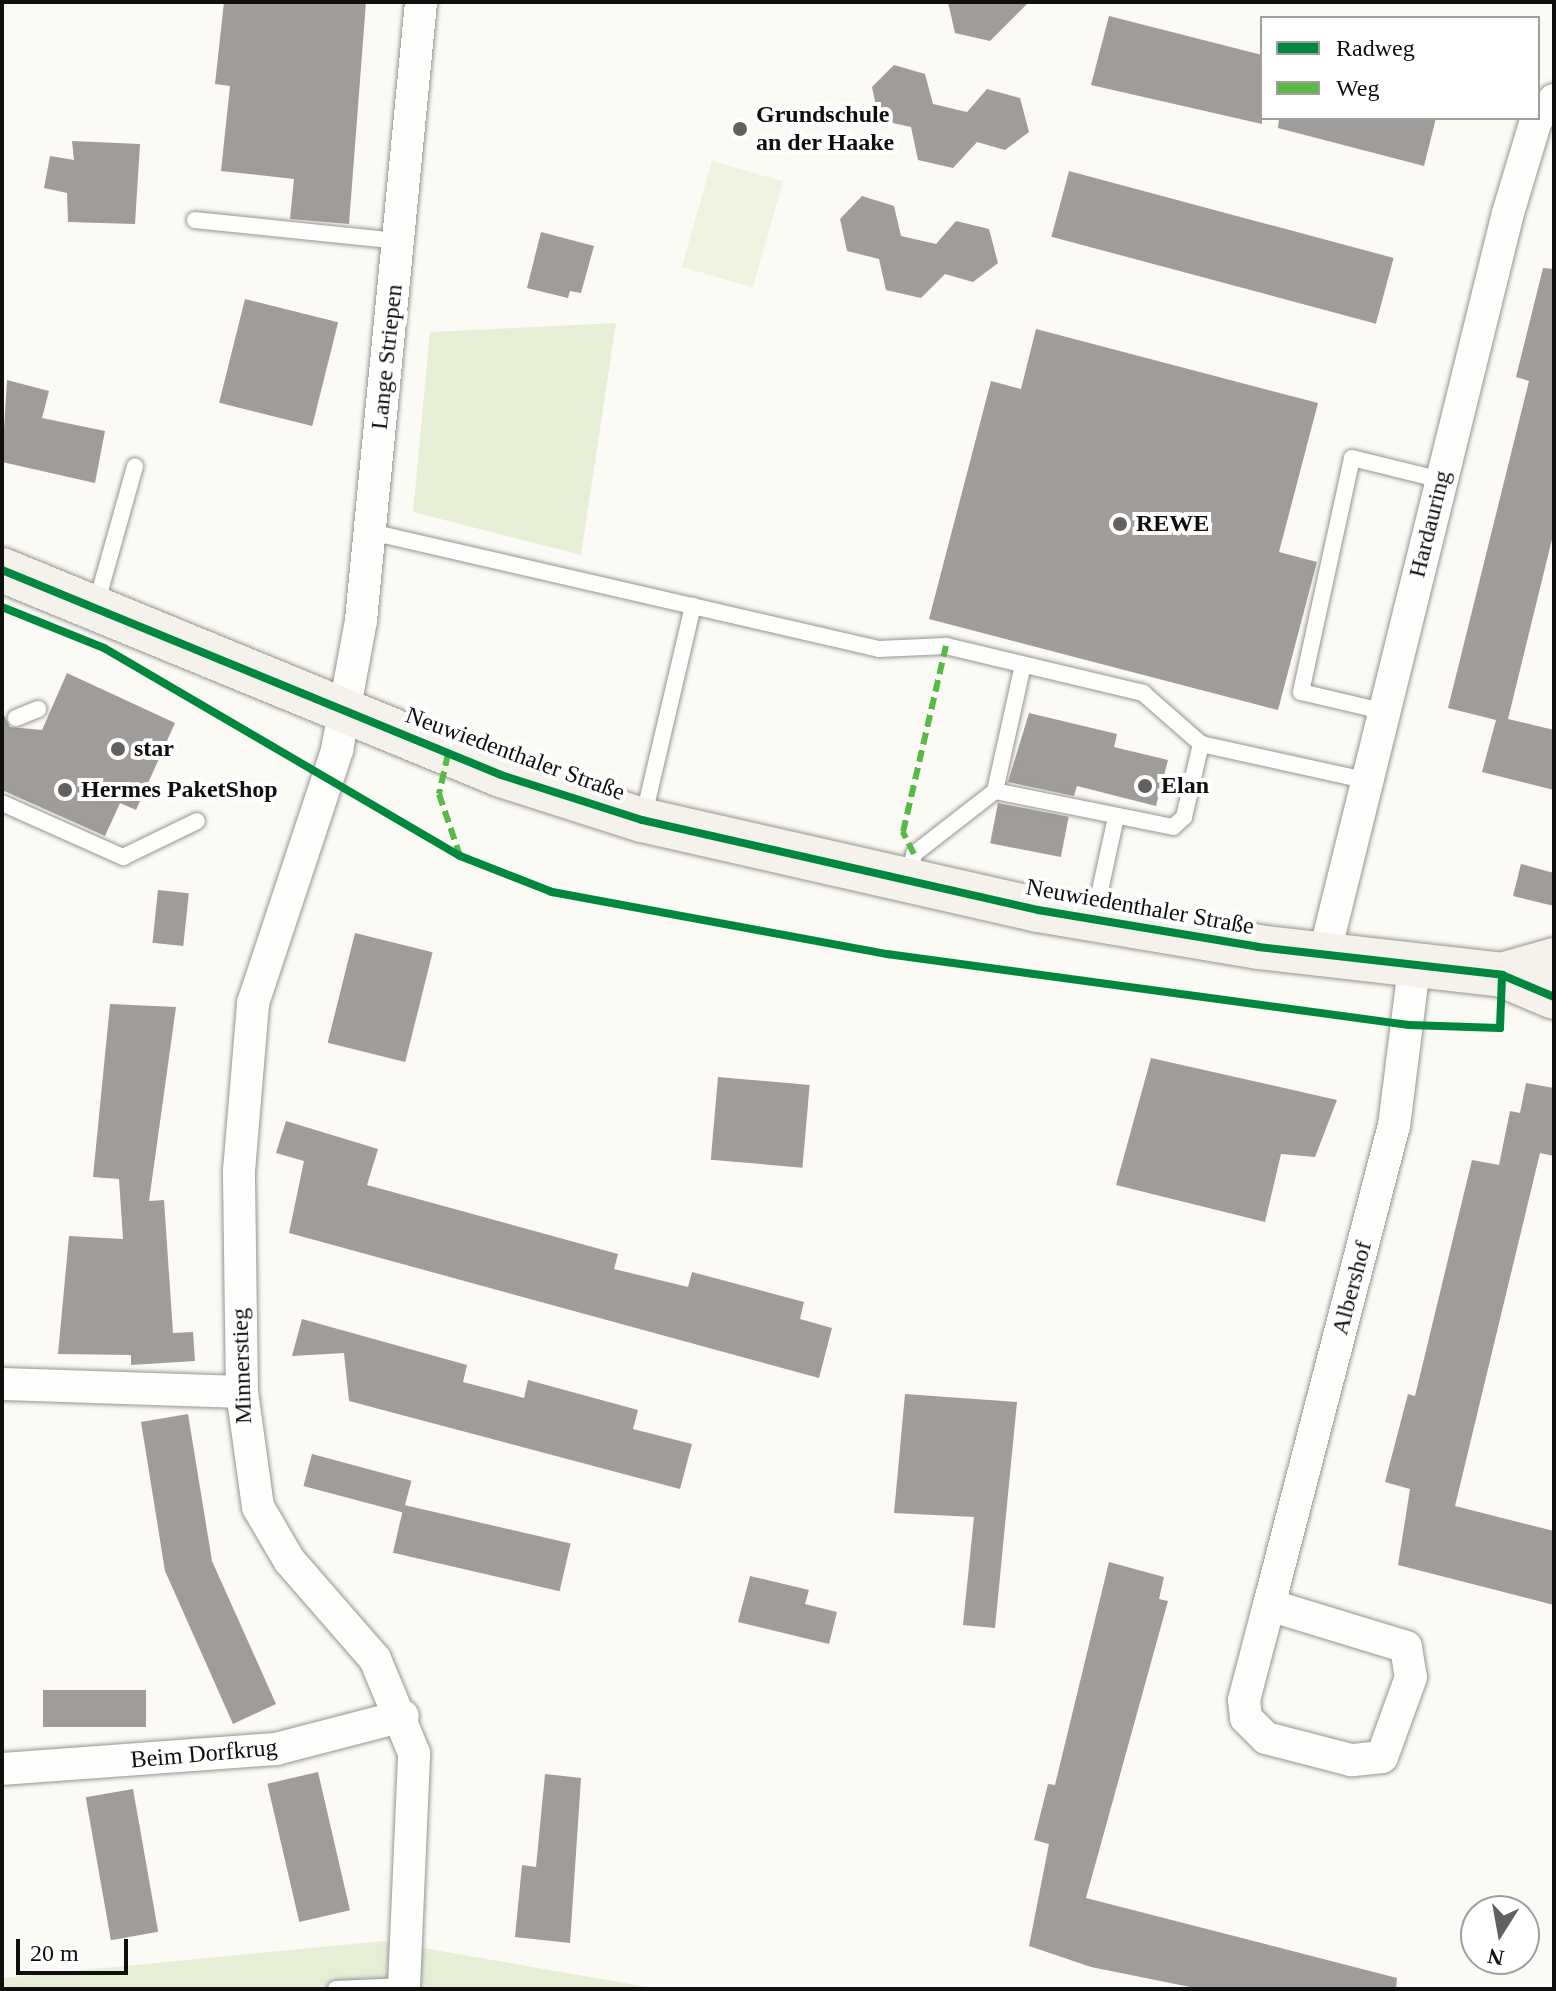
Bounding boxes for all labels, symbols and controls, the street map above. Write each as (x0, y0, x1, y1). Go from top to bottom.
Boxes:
legend (1260, 16, 1540, 120)
text: Radweg (1336, 35, 1415, 61)
text: Weg (1336, 75, 1379, 101)
place label: Grundschule an der Haake (756, 101, 895, 157)
marker: Grundschule an der Haake (731, 120, 749, 138)
street label: Lange Striepen (365, 283, 409, 431)
street label: Hardauring (1403, 467, 1457, 581)
place label: REWE (1136, 510, 1209, 538)
marker: REWE (1111, 515, 1129, 533)
street label: Neuwiedenthaler Straße (401, 701, 629, 807)
place label: star (134, 735, 174, 763)
marker: star (109, 740, 127, 758)
place label: Elan (1161, 772, 1209, 800)
place label: Hermes PaketShop (81, 776, 278, 804)
marker: Elan (1136, 777, 1154, 795)
marker: Hermes PaketShop (56, 781, 74, 799)
street label: Neuwiedenthaler Straße (1024, 873, 1256, 941)
street label: Albershof (1326, 1238, 1378, 1338)
street label: Minnerstieg (226, 1308, 258, 1424)
street label: Beim Dorfkrug (129, 1733, 279, 1775)
north arrow (1460, 1895, 1540, 1975)
scale bar (20, 1923, 132, 1973)
text: 20 m (30, 1940, 79, 1966)
text: N (1486, 1943, 1506, 1971)

